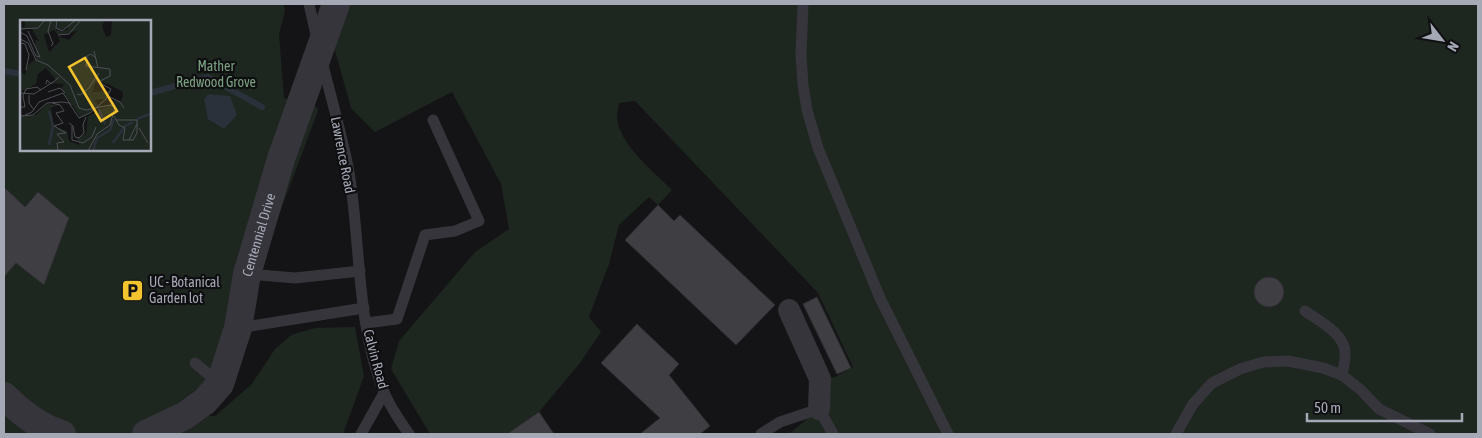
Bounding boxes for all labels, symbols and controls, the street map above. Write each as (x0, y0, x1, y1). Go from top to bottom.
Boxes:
north arrow (1417, 15, 1467, 65)
inset map (20, 20, 151, 151)
text: N (1444, 39, 1462, 54)
park label: Mather Redwood Grove (176, 58, 256, 90)
street label: Lawrence Road (328, 115, 358, 195)
street label: Centennial Drive (239, 191, 278, 278)
place label: UC - Botanical Garden lot (149, 274, 220, 306)
parking icon: UC - Botanical Garden lot (121, 278, 145, 302)
street label: Calvin Road (360, 328, 392, 390)
scale bar (1307, 390, 1462, 422)
text: 50 m (1314, 399, 1341, 416)

